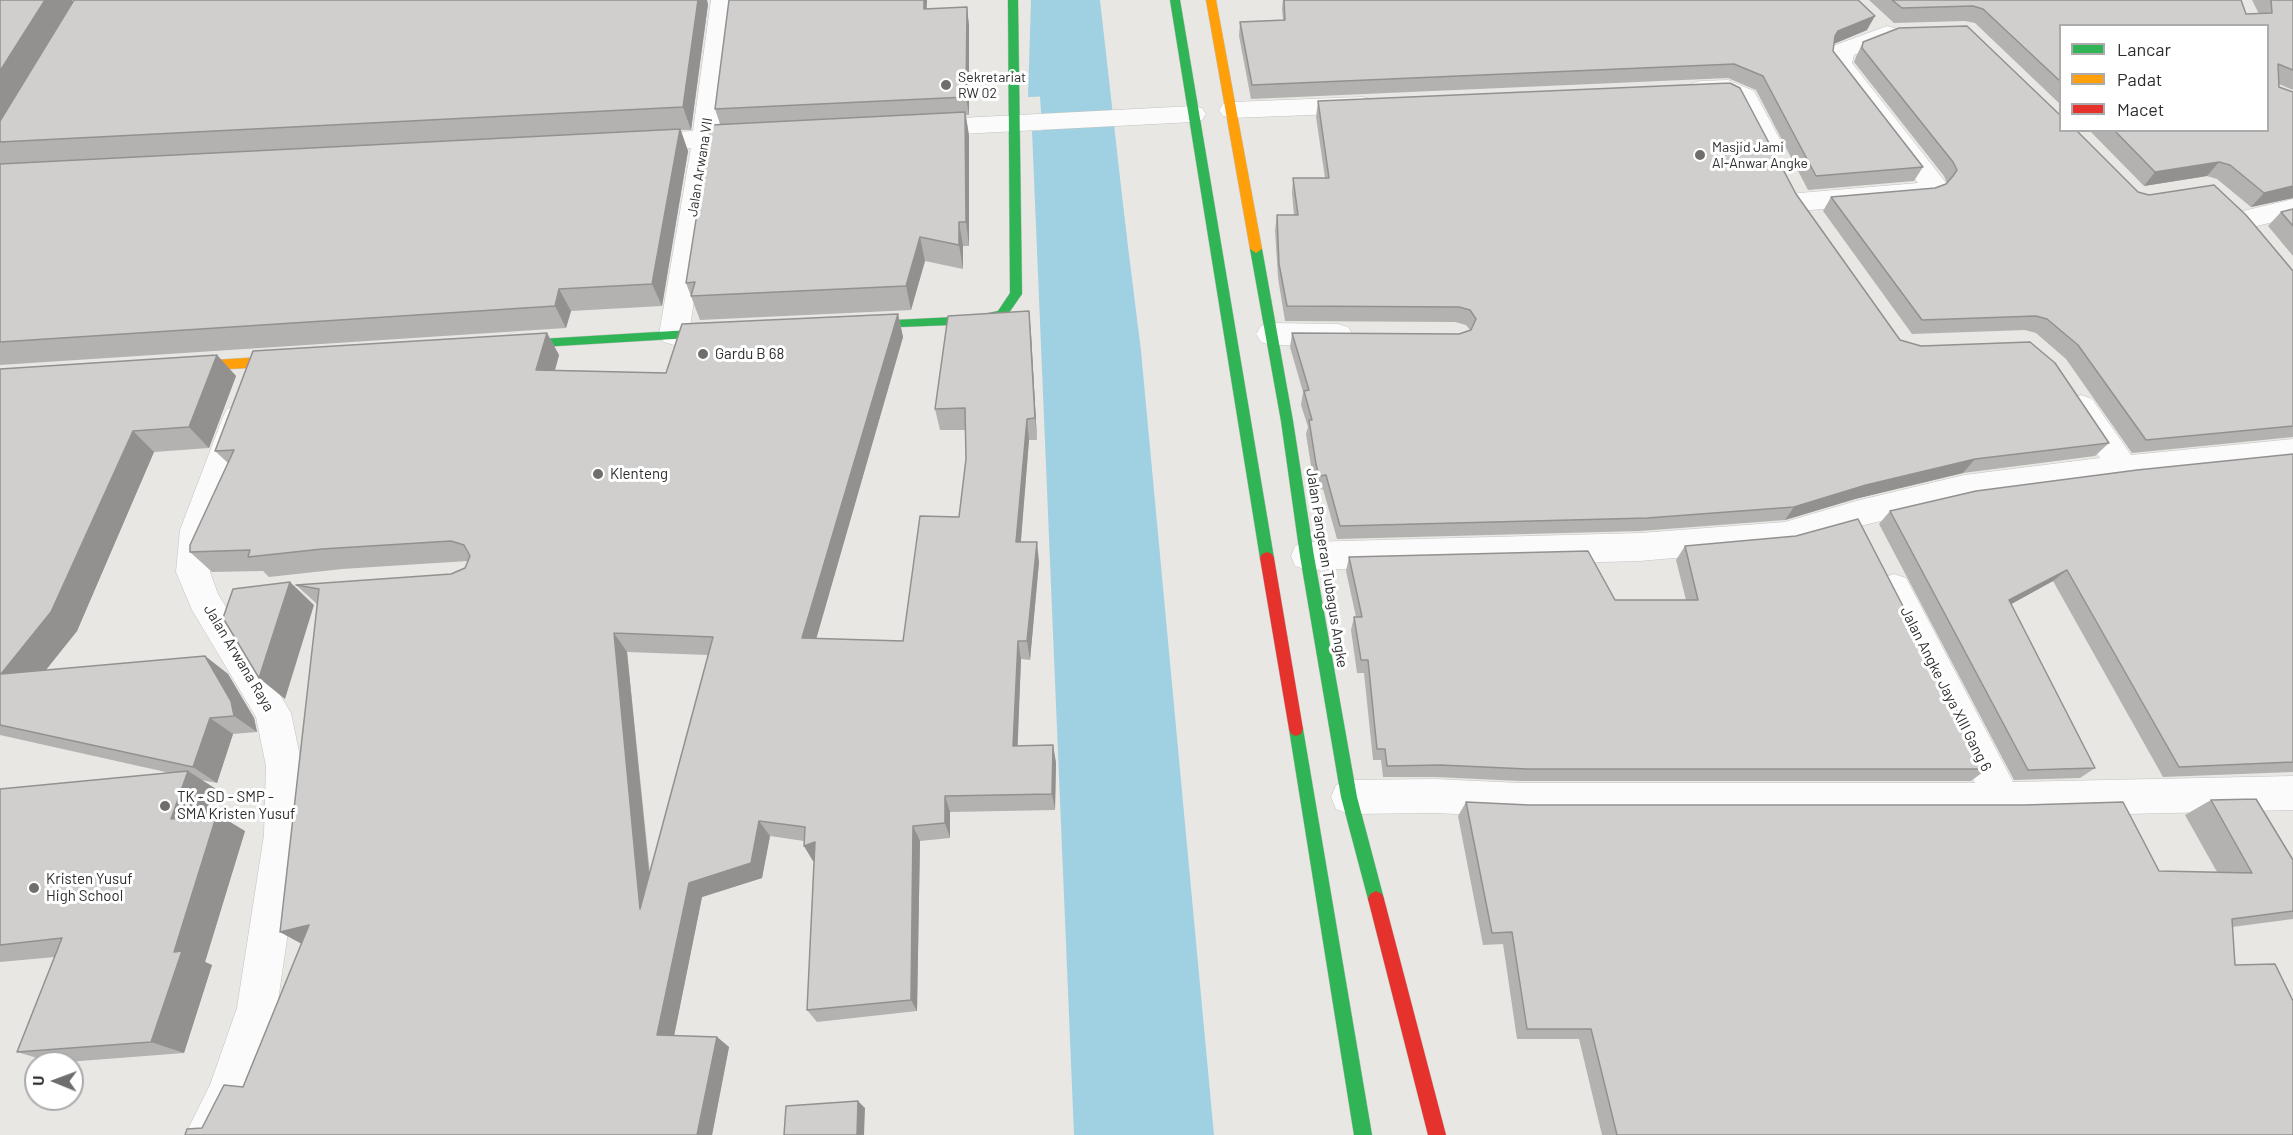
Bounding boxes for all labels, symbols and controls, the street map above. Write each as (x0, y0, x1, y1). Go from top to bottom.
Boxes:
legend (2059, 24, 2269, 132)
text: Lancar (2117, 38, 2171, 60)
text: Padat (2117, 68, 2162, 90)
place label: Sekretariat RW 02 (958, 69, 1026, 102)
marker: Sekretariat RW 02 (939, 78, 953, 92)
text: Macet (2117, 98, 2164, 120)
street label: Jalan Arwana VII (684, 116, 716, 218)
place label: Masjid Jami Al-Anwar Angke (1712, 139, 1808, 172)
marker: Masjid Jami Al-Anwar Angke (1693, 148, 1707, 162)
place label: Gardu B 68 (715, 345, 784, 363)
marker: Gardu B 68 (696, 347, 710, 361)
place label: Klenteng (610, 465, 668, 483)
marker: Klenteng (591, 467, 605, 481)
street label: Jalan Pangeran Tubagus Angke (1302, 467, 1352, 669)
street label: Jalan Arwana Raya (200, 601, 278, 715)
street label: Jalan Angke Jaya XIII Gang 6 (1897, 604, 1995, 774)
place label: TK - SD - SMP - SMA Kristen Yusuf (177, 788, 295, 823)
marker: TK - SD - SMP - SMA Kristen Yusuf (158, 799, 172, 813)
place label: Kristen Yusuf High School (46, 870, 133, 905)
marker: Kristen Yusuf High School (27, 881, 41, 895)
north arrow (24, 1051, 84, 1111)
text: U (28, 1076, 47, 1086)

